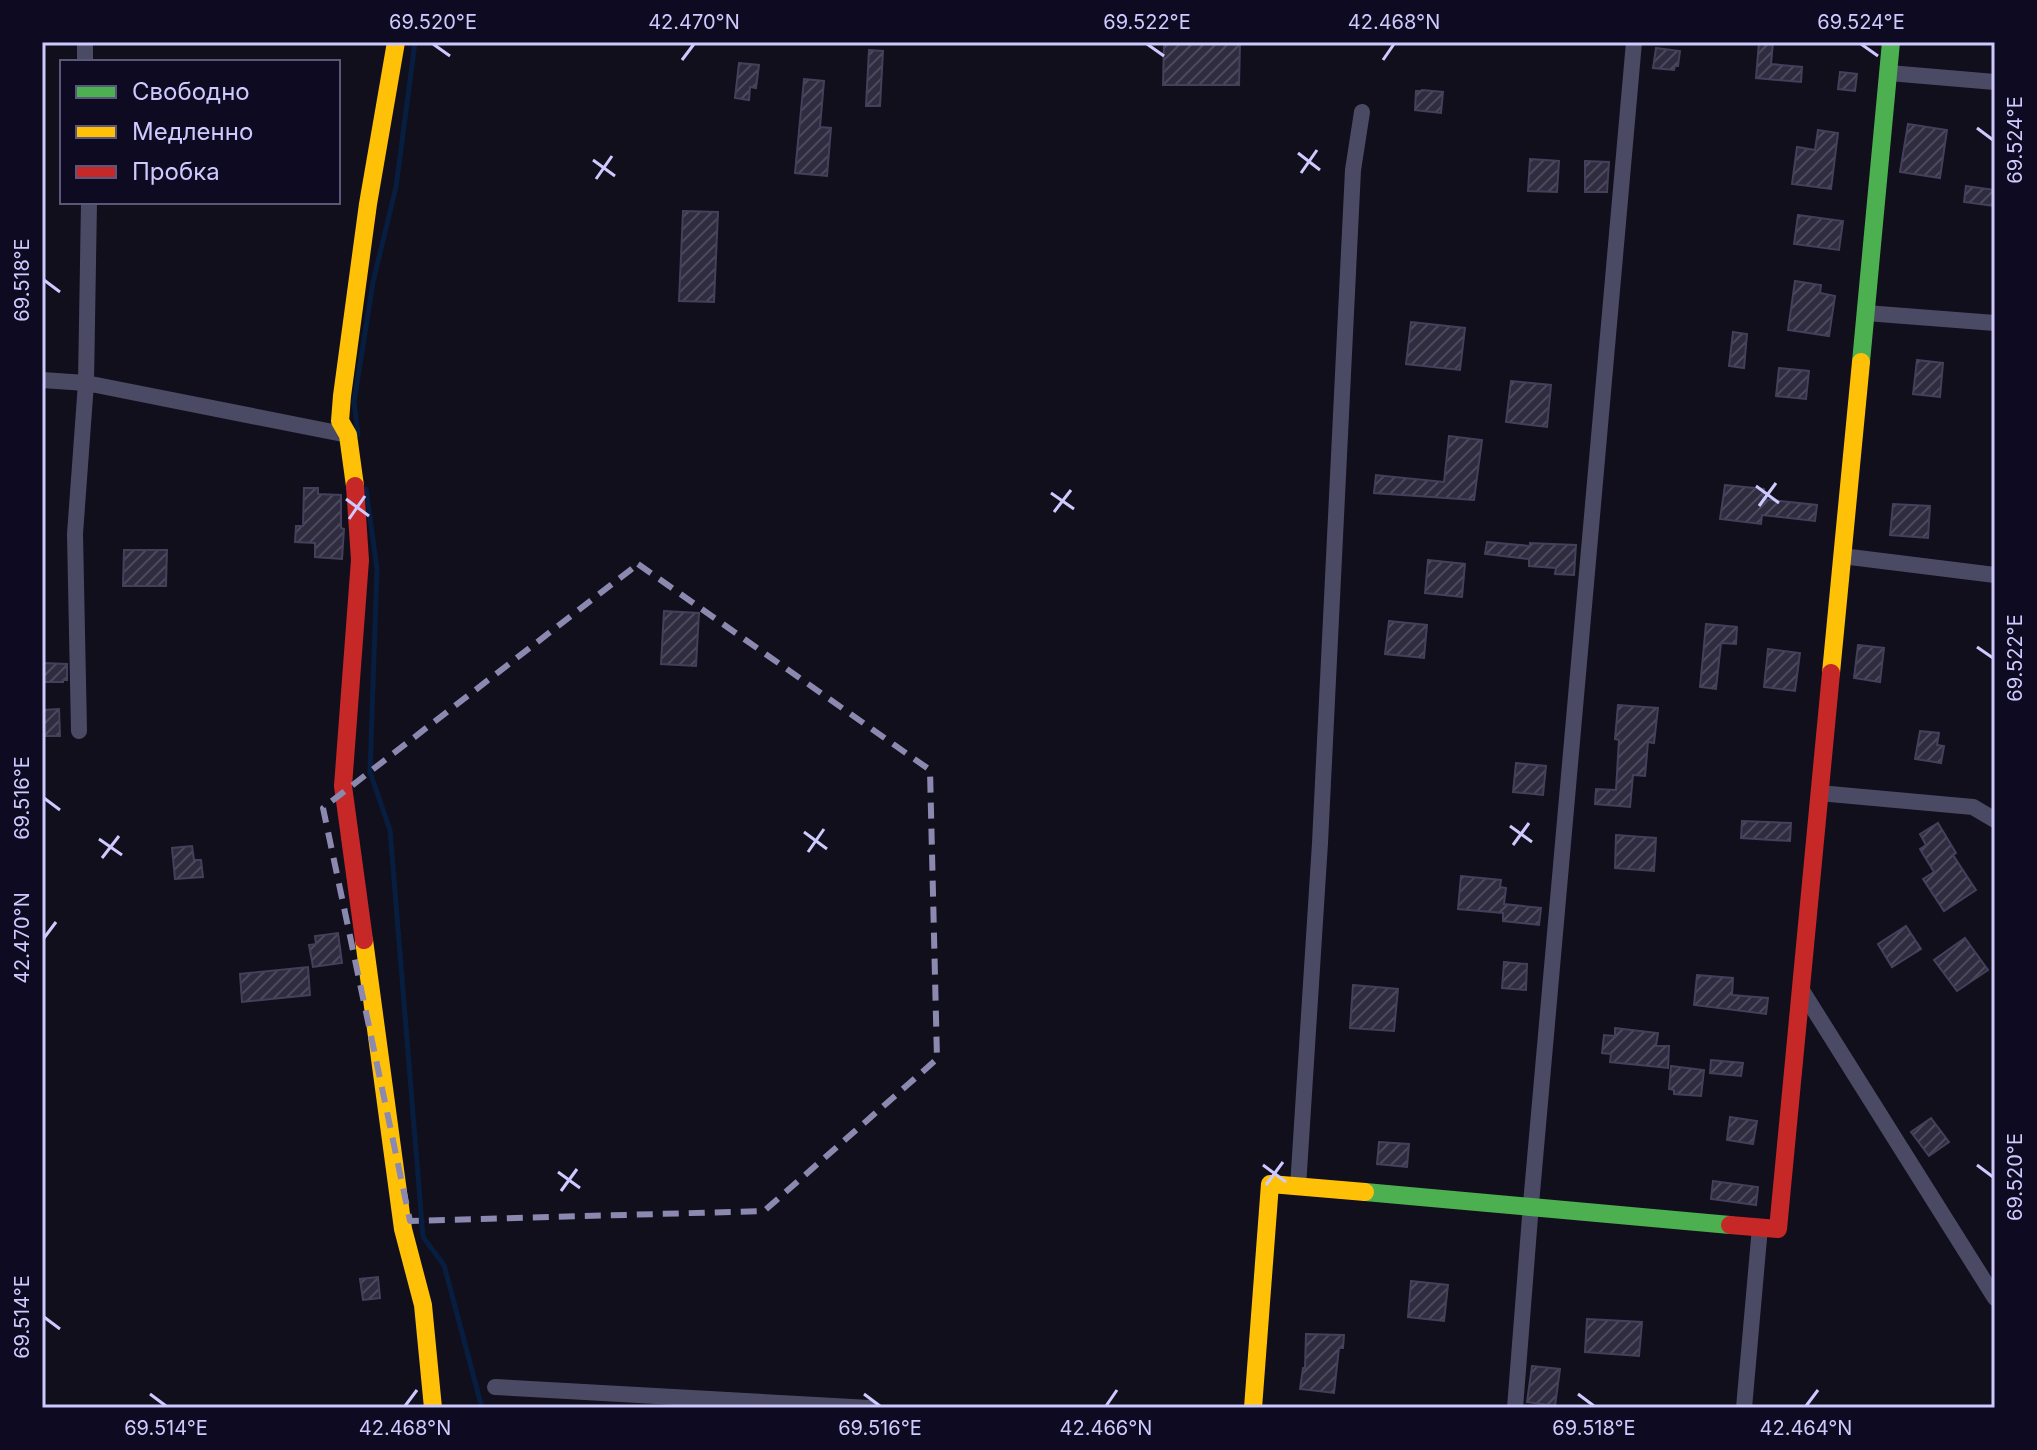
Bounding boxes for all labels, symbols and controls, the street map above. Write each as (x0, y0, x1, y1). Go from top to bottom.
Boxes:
text: 69.520°E (389, 10, 477, 34)
text: 42.470°N (648, 10, 740, 34)
text: 69.522°E (1103, 10, 1191, 34)
text: 42.468°N (1348, 10, 1440, 34)
text: 69.524°E (1817, 10, 1905, 34)
legend (60, 60, 340, 204)
text: Свободно (132, 77, 250, 106)
text: 69.524°E (2003, 96, 2027, 184)
text: Медленно (132, 117, 253, 146)
text: Пробка (132, 157, 220, 186)
text: 69.518°E (10, 238, 34, 322)
text: 69.522°E (2003, 614, 2027, 702)
text: 69.516°E (10, 756, 34, 840)
text: 42.470°N (10, 892, 34, 984)
text: 69.520°E (2003, 1133, 2027, 1221)
text: 69.514°E (10, 1275, 34, 1359)
text: 69.514°E (124, 1416, 208, 1440)
text: 42.468°N (359, 1416, 451, 1440)
text: 69.516°E (838, 1416, 922, 1440)
text: 42.466°N (1060, 1416, 1152, 1440)
text: 69.518°E (1552, 1416, 1636, 1440)
text: 42.464°N (1760, 1416, 1852, 1440)

